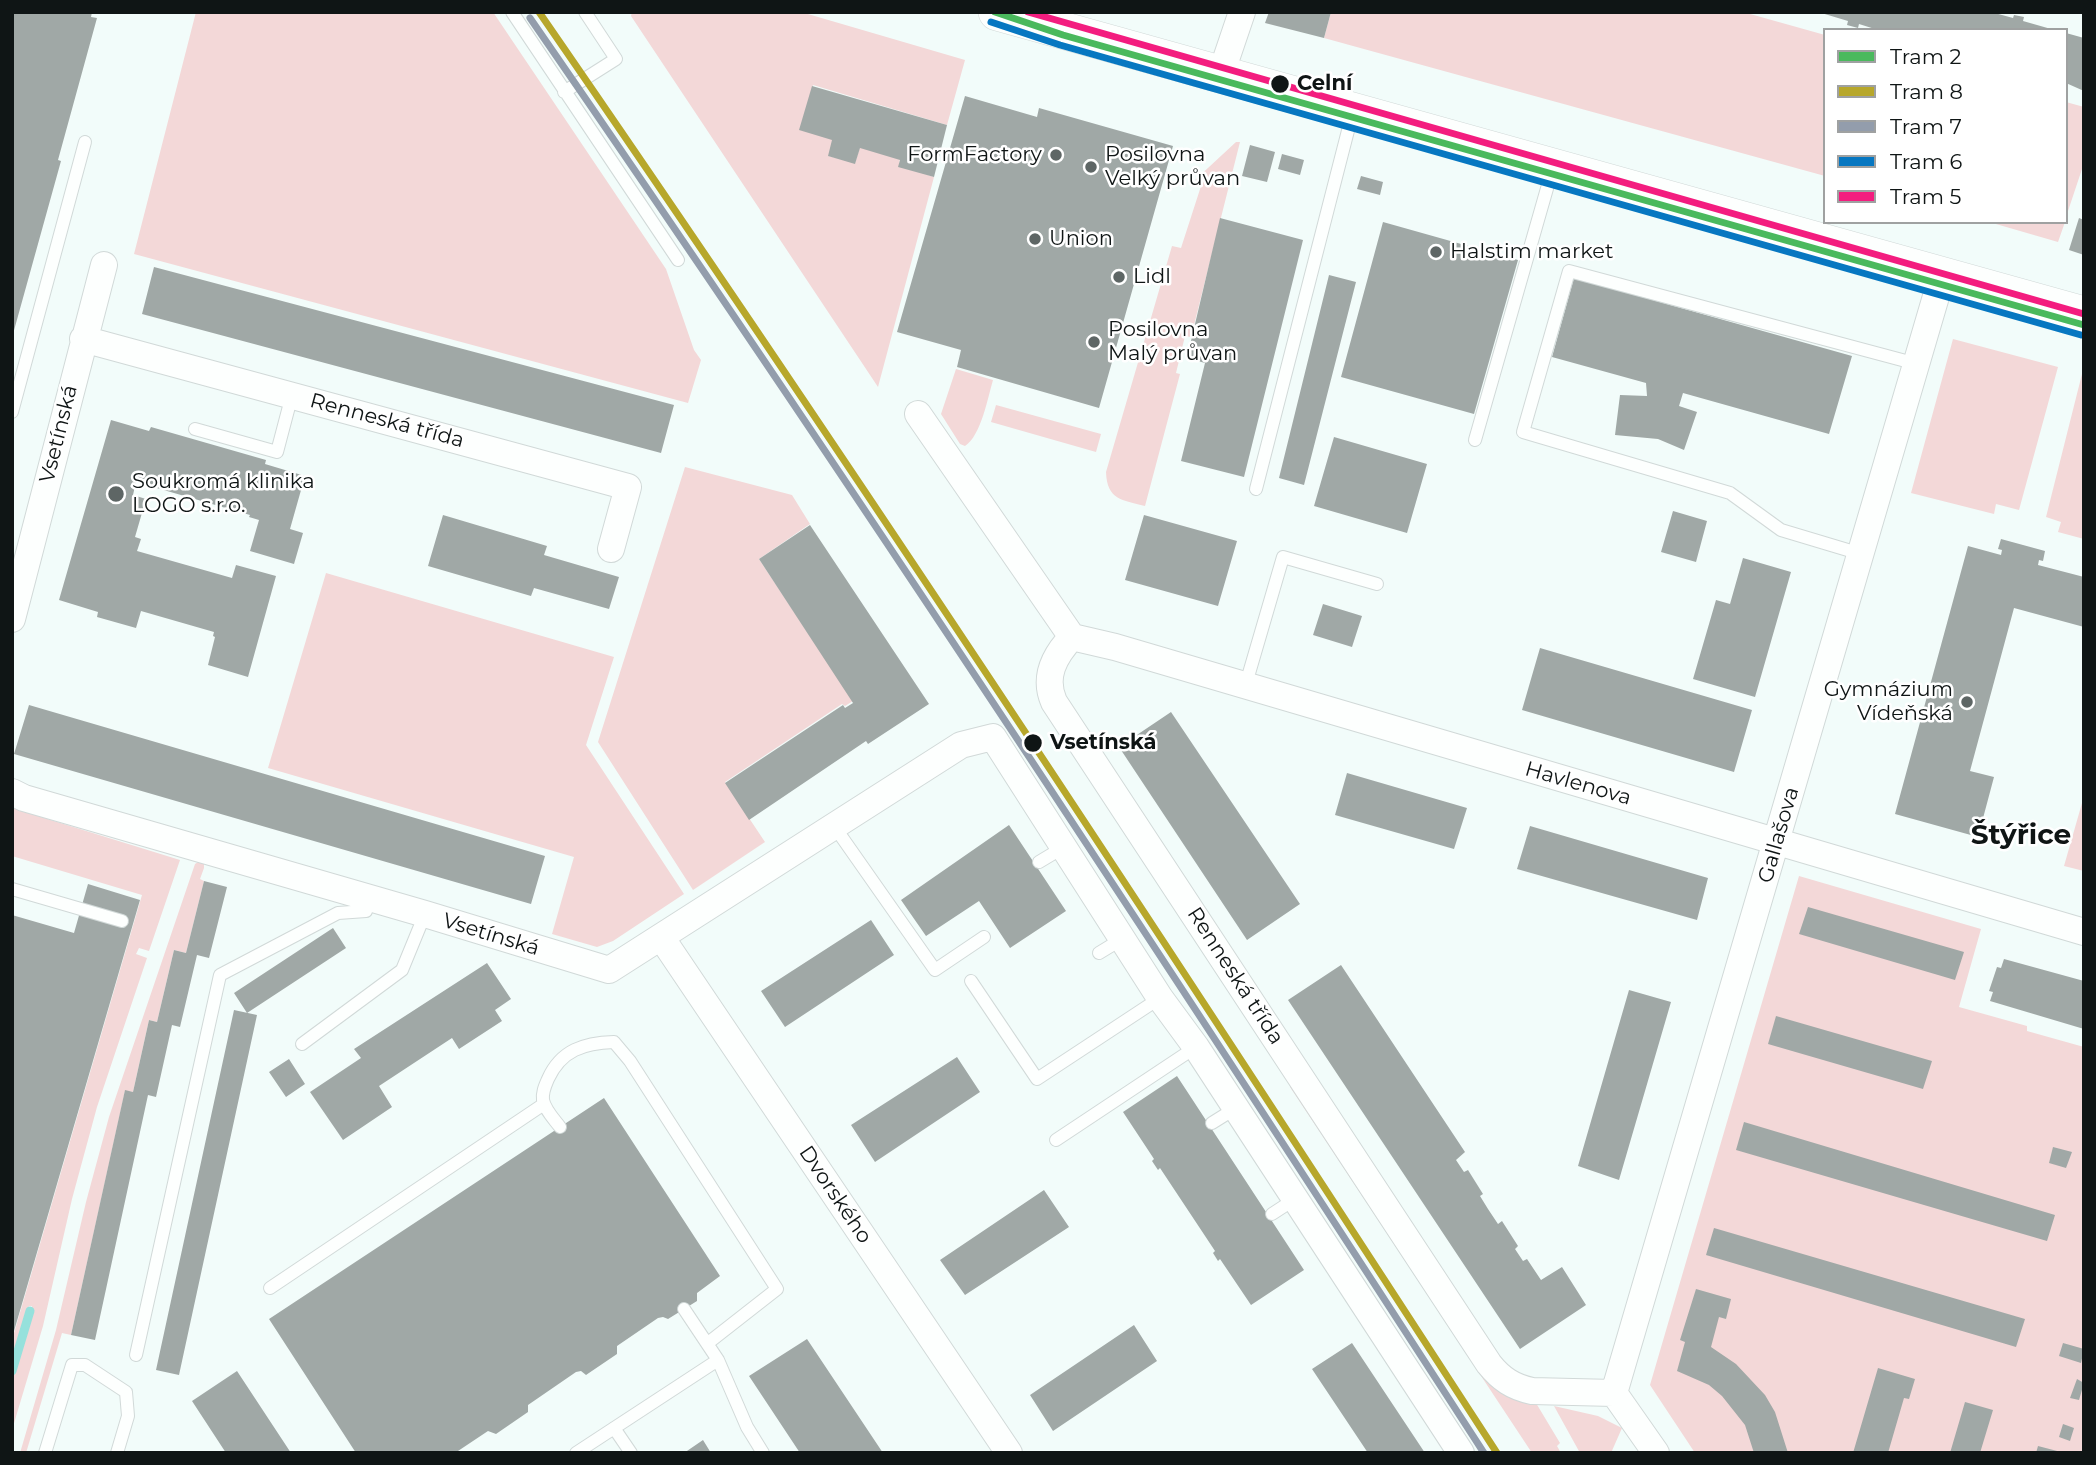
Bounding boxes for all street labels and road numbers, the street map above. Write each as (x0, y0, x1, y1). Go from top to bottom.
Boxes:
street label: Vsetínská (35, 383, 83, 485)
street label: Renneská třída (307, 388, 467, 454)
street label: Havlenova (1522, 757, 1634, 811)
street label: Gallašova (1753, 784, 1805, 886)
street label: Renneská třída (1181, 903, 1289, 1049)
street label: Vsetínská (440, 908, 542, 962)
street label: Dvorského (793, 1141, 877, 1249)

